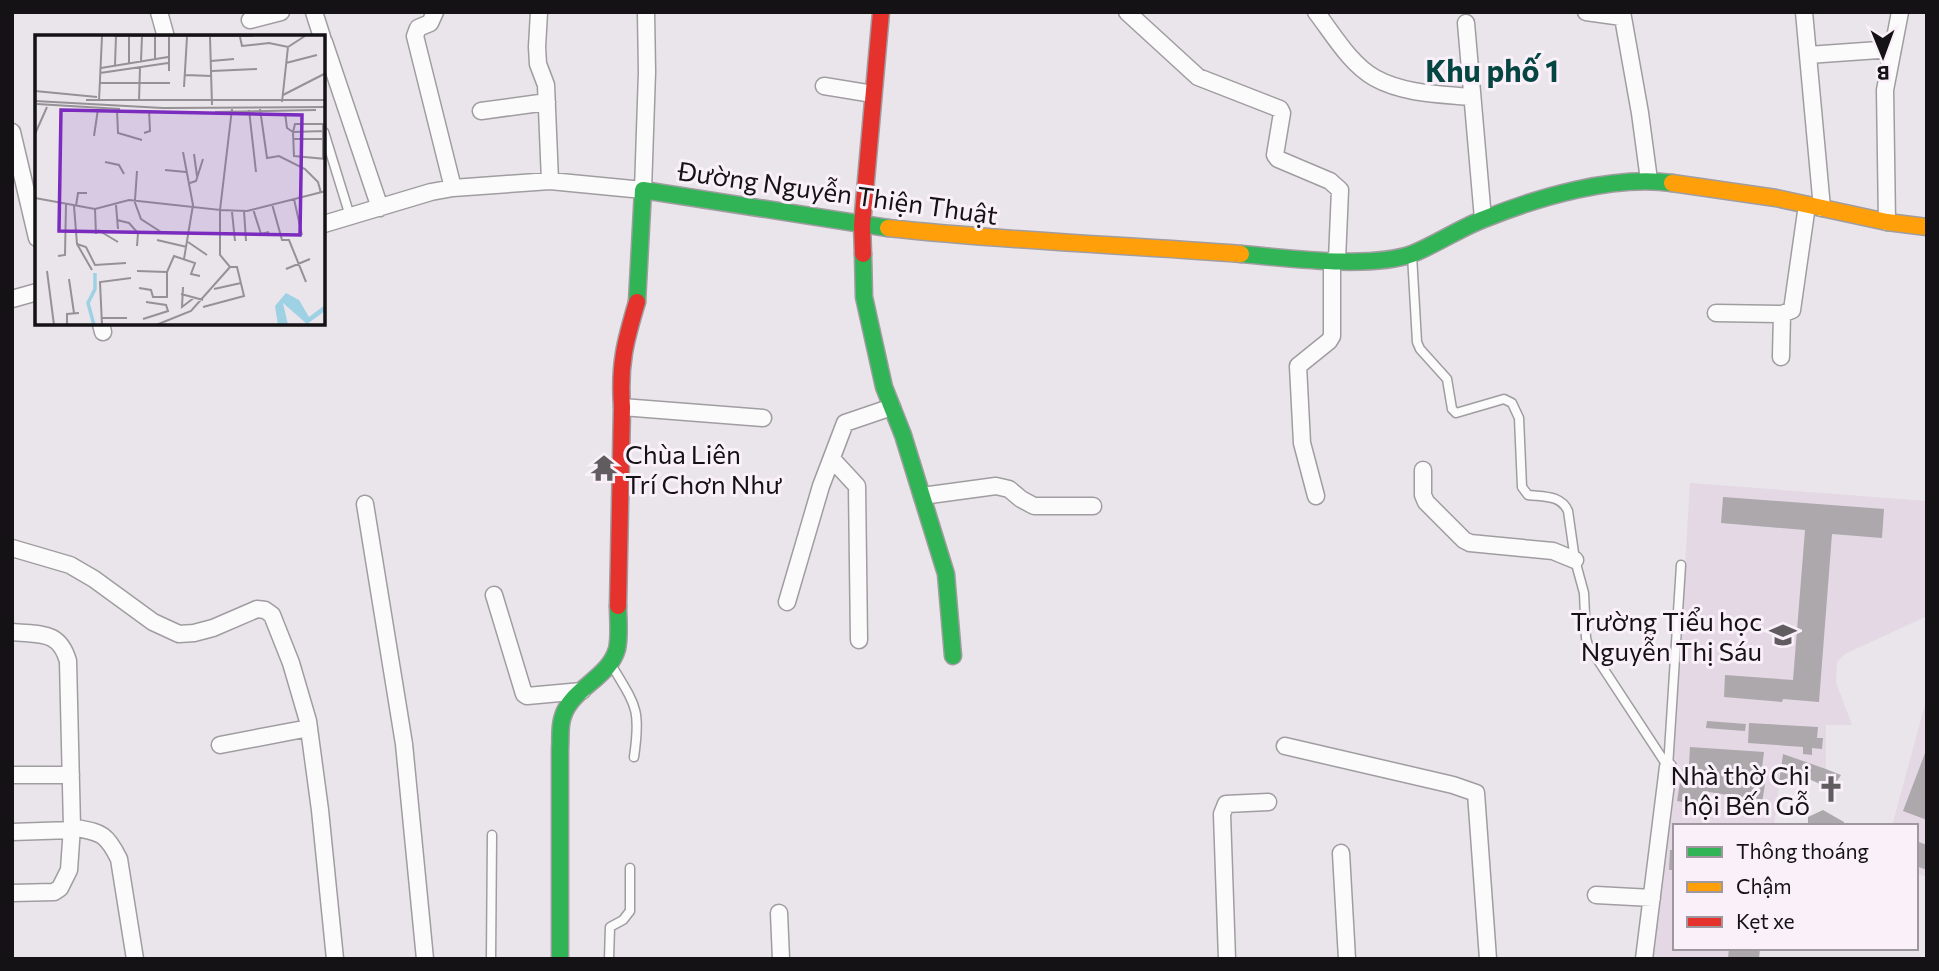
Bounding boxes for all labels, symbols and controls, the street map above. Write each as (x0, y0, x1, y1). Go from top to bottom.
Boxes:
north arrow (1848, 21, 1918, 91)
inset map (35, 35, 326, 326)
district label: Khu phố 1 (1425, 51, 1559, 88)
text: B (1877, 62, 1890, 85)
street label: Đường Nguyễn Thiện Thuật (675, 154, 1000, 230)
place label: Chùa Liên Trí Chơn Như (625, 438, 782, 499)
temple icon: Chùa Liên Trí Chơn Như (589, 453, 619, 483)
place label: Trường Tiểu học Nguyễn Thị Sáu (1570, 605, 1762, 666)
school or university icon: Trường Tiểu học Nguyễn Thị Sáu (1768, 620, 1798, 650)
place label: Nhà thờ Chi hội Bến Gỗ (1671, 759, 1810, 820)
church icon: Nhà thờ Chi hội Bến Gỗ (1816, 774, 1846, 804)
legend (1673, 824, 1918, 950)
text: Thông thoáng (1736, 838, 1869, 863)
text: Chậm (1736, 873, 1792, 898)
text: Kẹt xe (1736, 908, 1795, 933)

